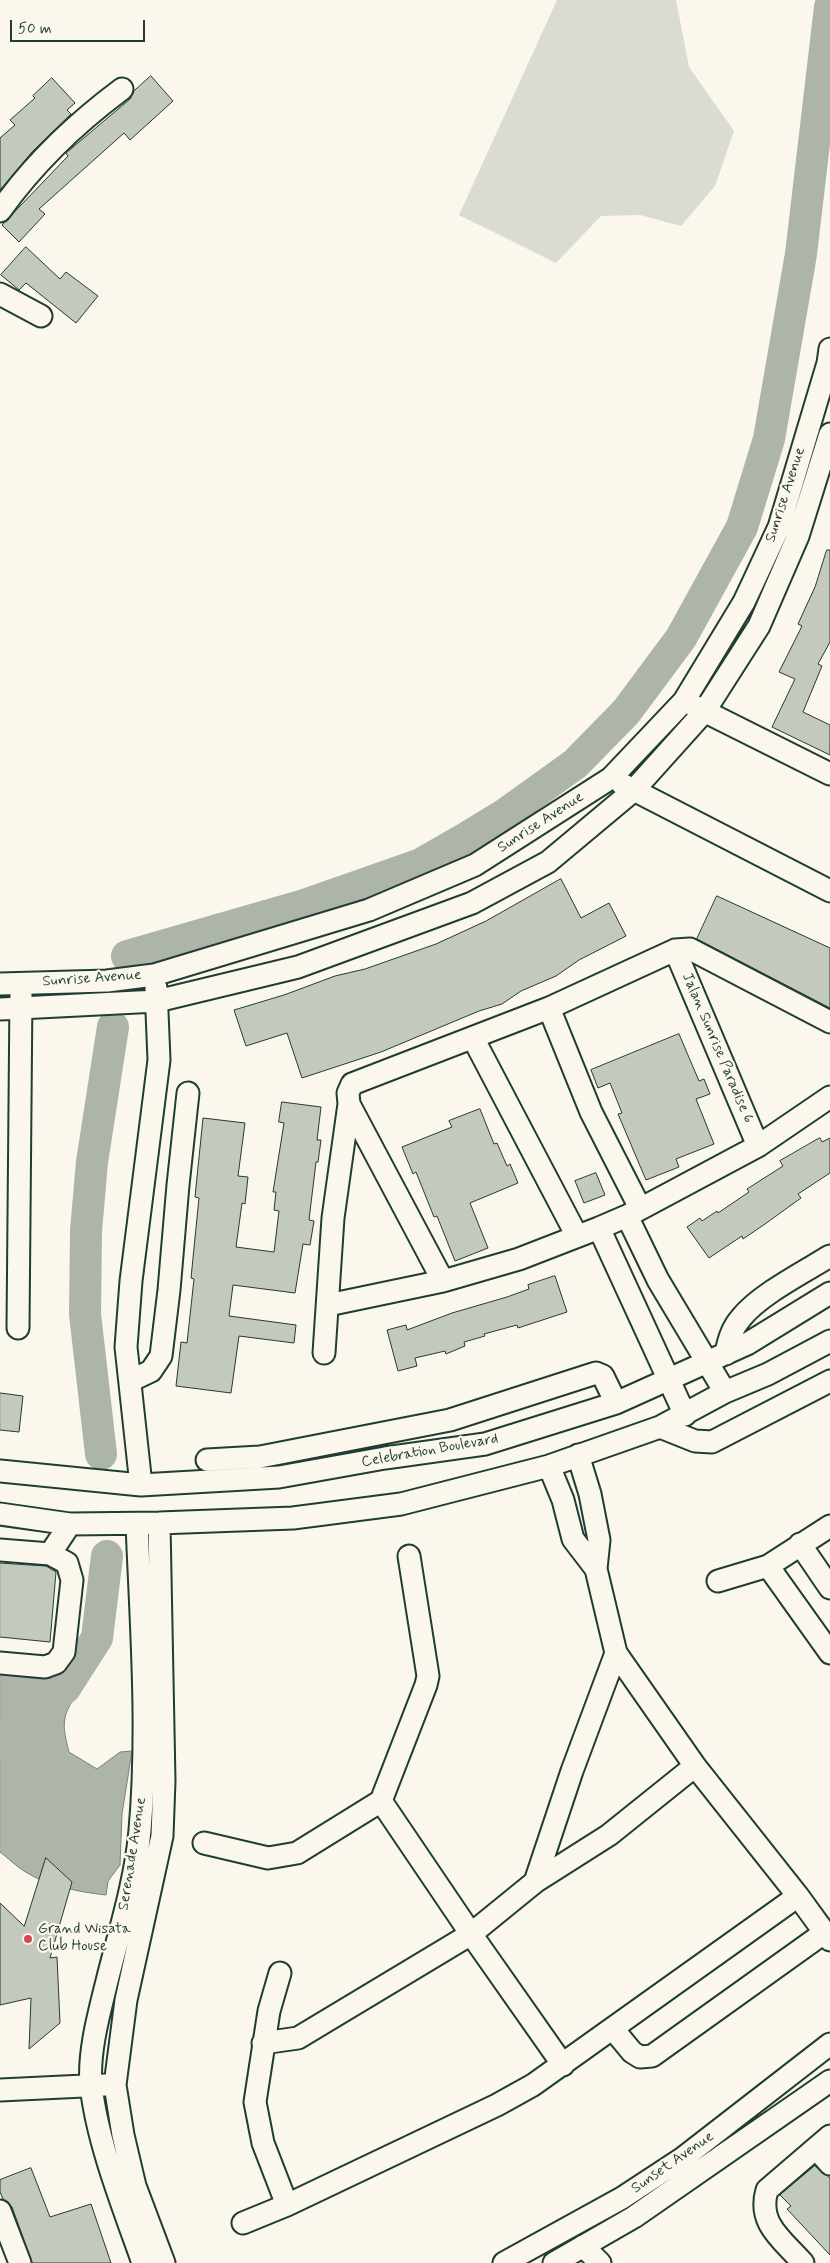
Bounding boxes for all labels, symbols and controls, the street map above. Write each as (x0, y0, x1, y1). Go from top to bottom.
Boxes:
scale bar (12, 10, 148, 42)
text: 50 m (18, 19, 52, 39)
street label: Sunrise Avenue (762, 445, 810, 545)
street label: Sunrise Avenue (495, 788, 587, 858)
street label: Sunrise Avenue (42, 967, 142, 991)
street label: Jalan Sunrise Paradise 6 (677, 970, 757, 1126)
street label: Celebration Boulevard (360, 1430, 500, 1472)
street label: Serenade Avenue (115, 1796, 151, 1912)
place label: Grand Wisata Club House (38, 1921, 131, 1956)
marker: Grand Wisata Club House (22, 1933, 34, 1945)
street label: Sunset Avenue (628, 2128, 718, 2198)

